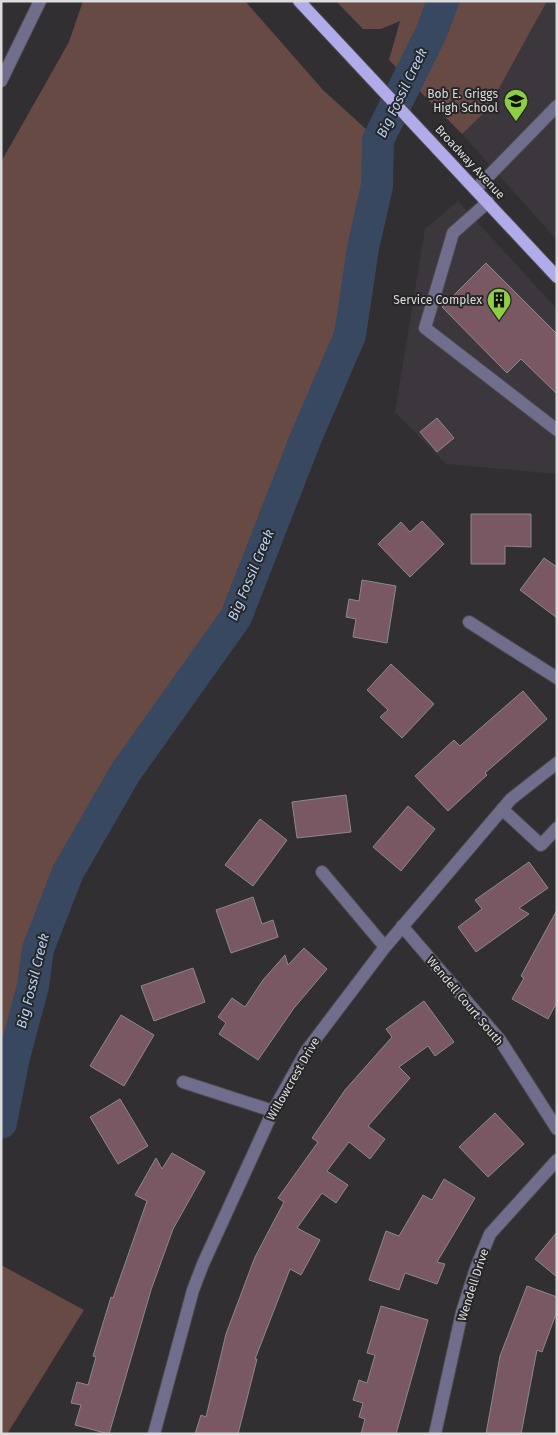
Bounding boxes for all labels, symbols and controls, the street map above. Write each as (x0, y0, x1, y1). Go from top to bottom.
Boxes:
water label: Big Fossil Creek (373, 45, 431, 140)
place label: Bob E. Griggs High School (427, 87, 498, 115)
school or university icon: Bob E. Griggs High School (503, 88, 529, 122)
street label: Broadway Avenue (432, 122, 508, 202)
building icon: Service Complex (486, 287, 512, 321)
place label: Service Complex (393, 293, 482, 307)
water label: Big Fossil Creek (224, 527, 278, 623)
water label: Big Fossil Creek (13, 931, 53, 1030)
street label: Wendell Court South (424, 954, 506, 1048)
street label: Willowcrest Drive (264, 1035, 322, 1123)
street label: Wendell Drive (455, 1247, 491, 1323)

